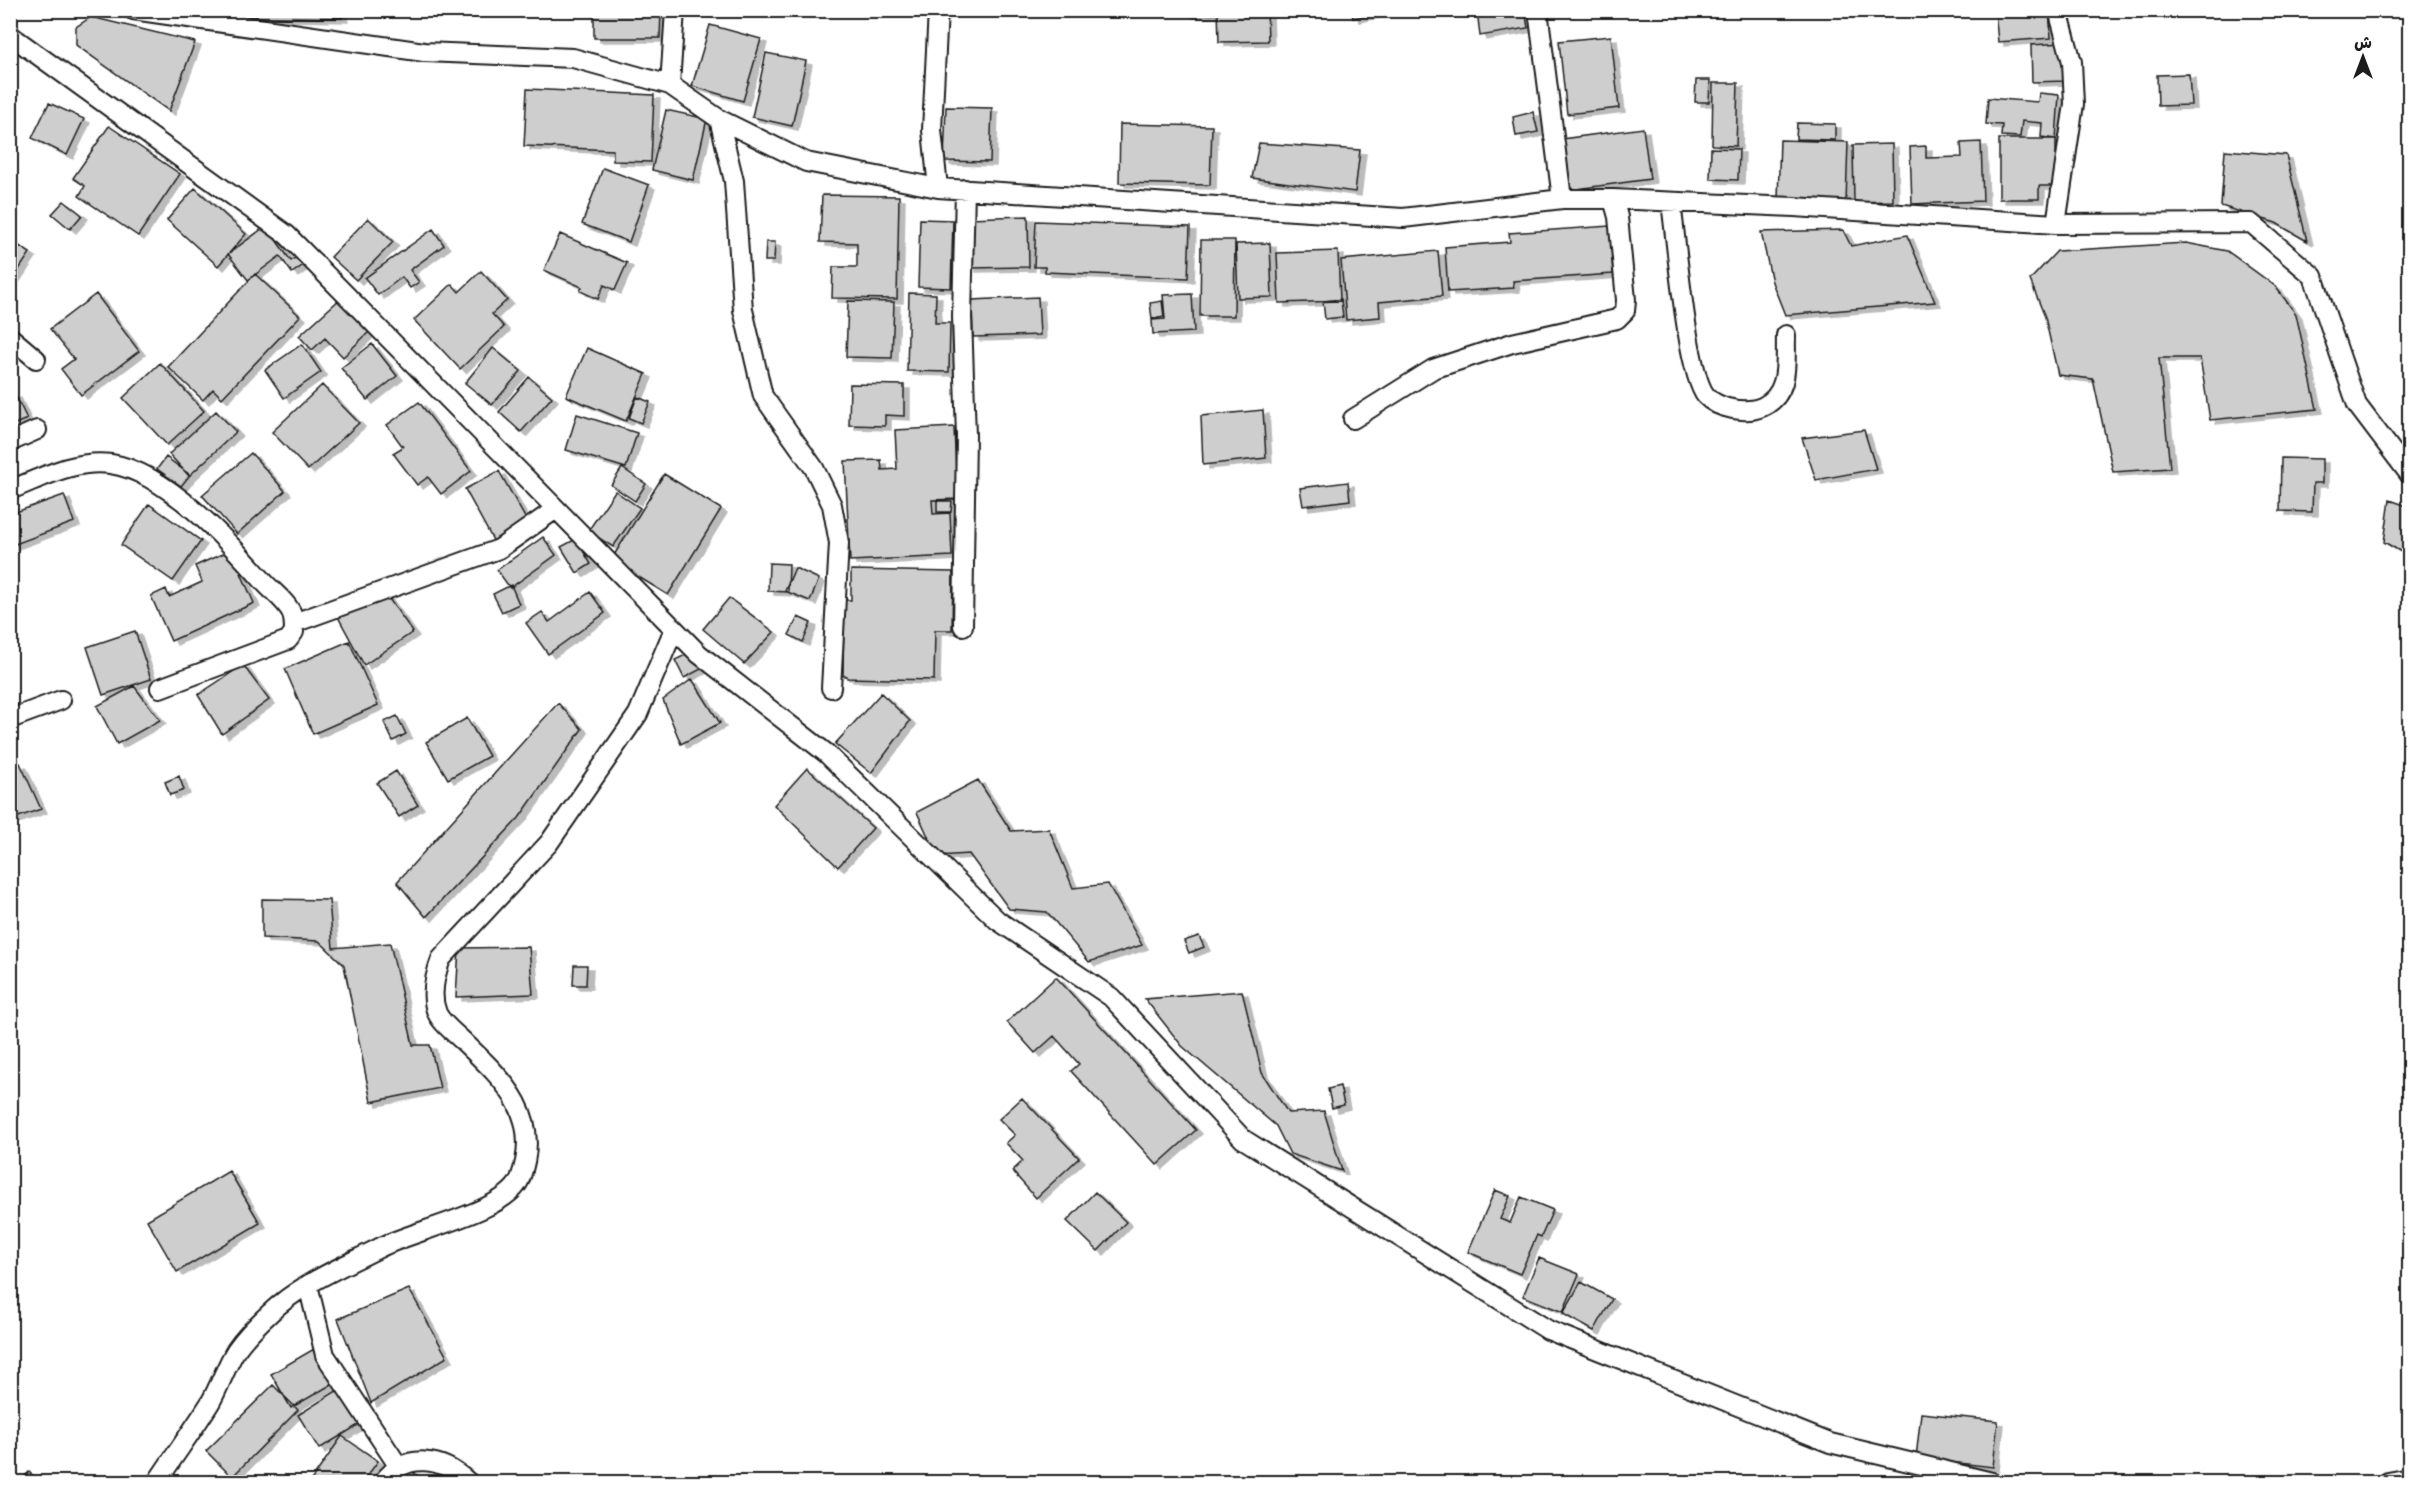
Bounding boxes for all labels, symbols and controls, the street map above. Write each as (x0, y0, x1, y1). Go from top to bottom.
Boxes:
north arrow (2333, 27, 2393, 87)
text: ش (2354, 33, 2372, 53)

